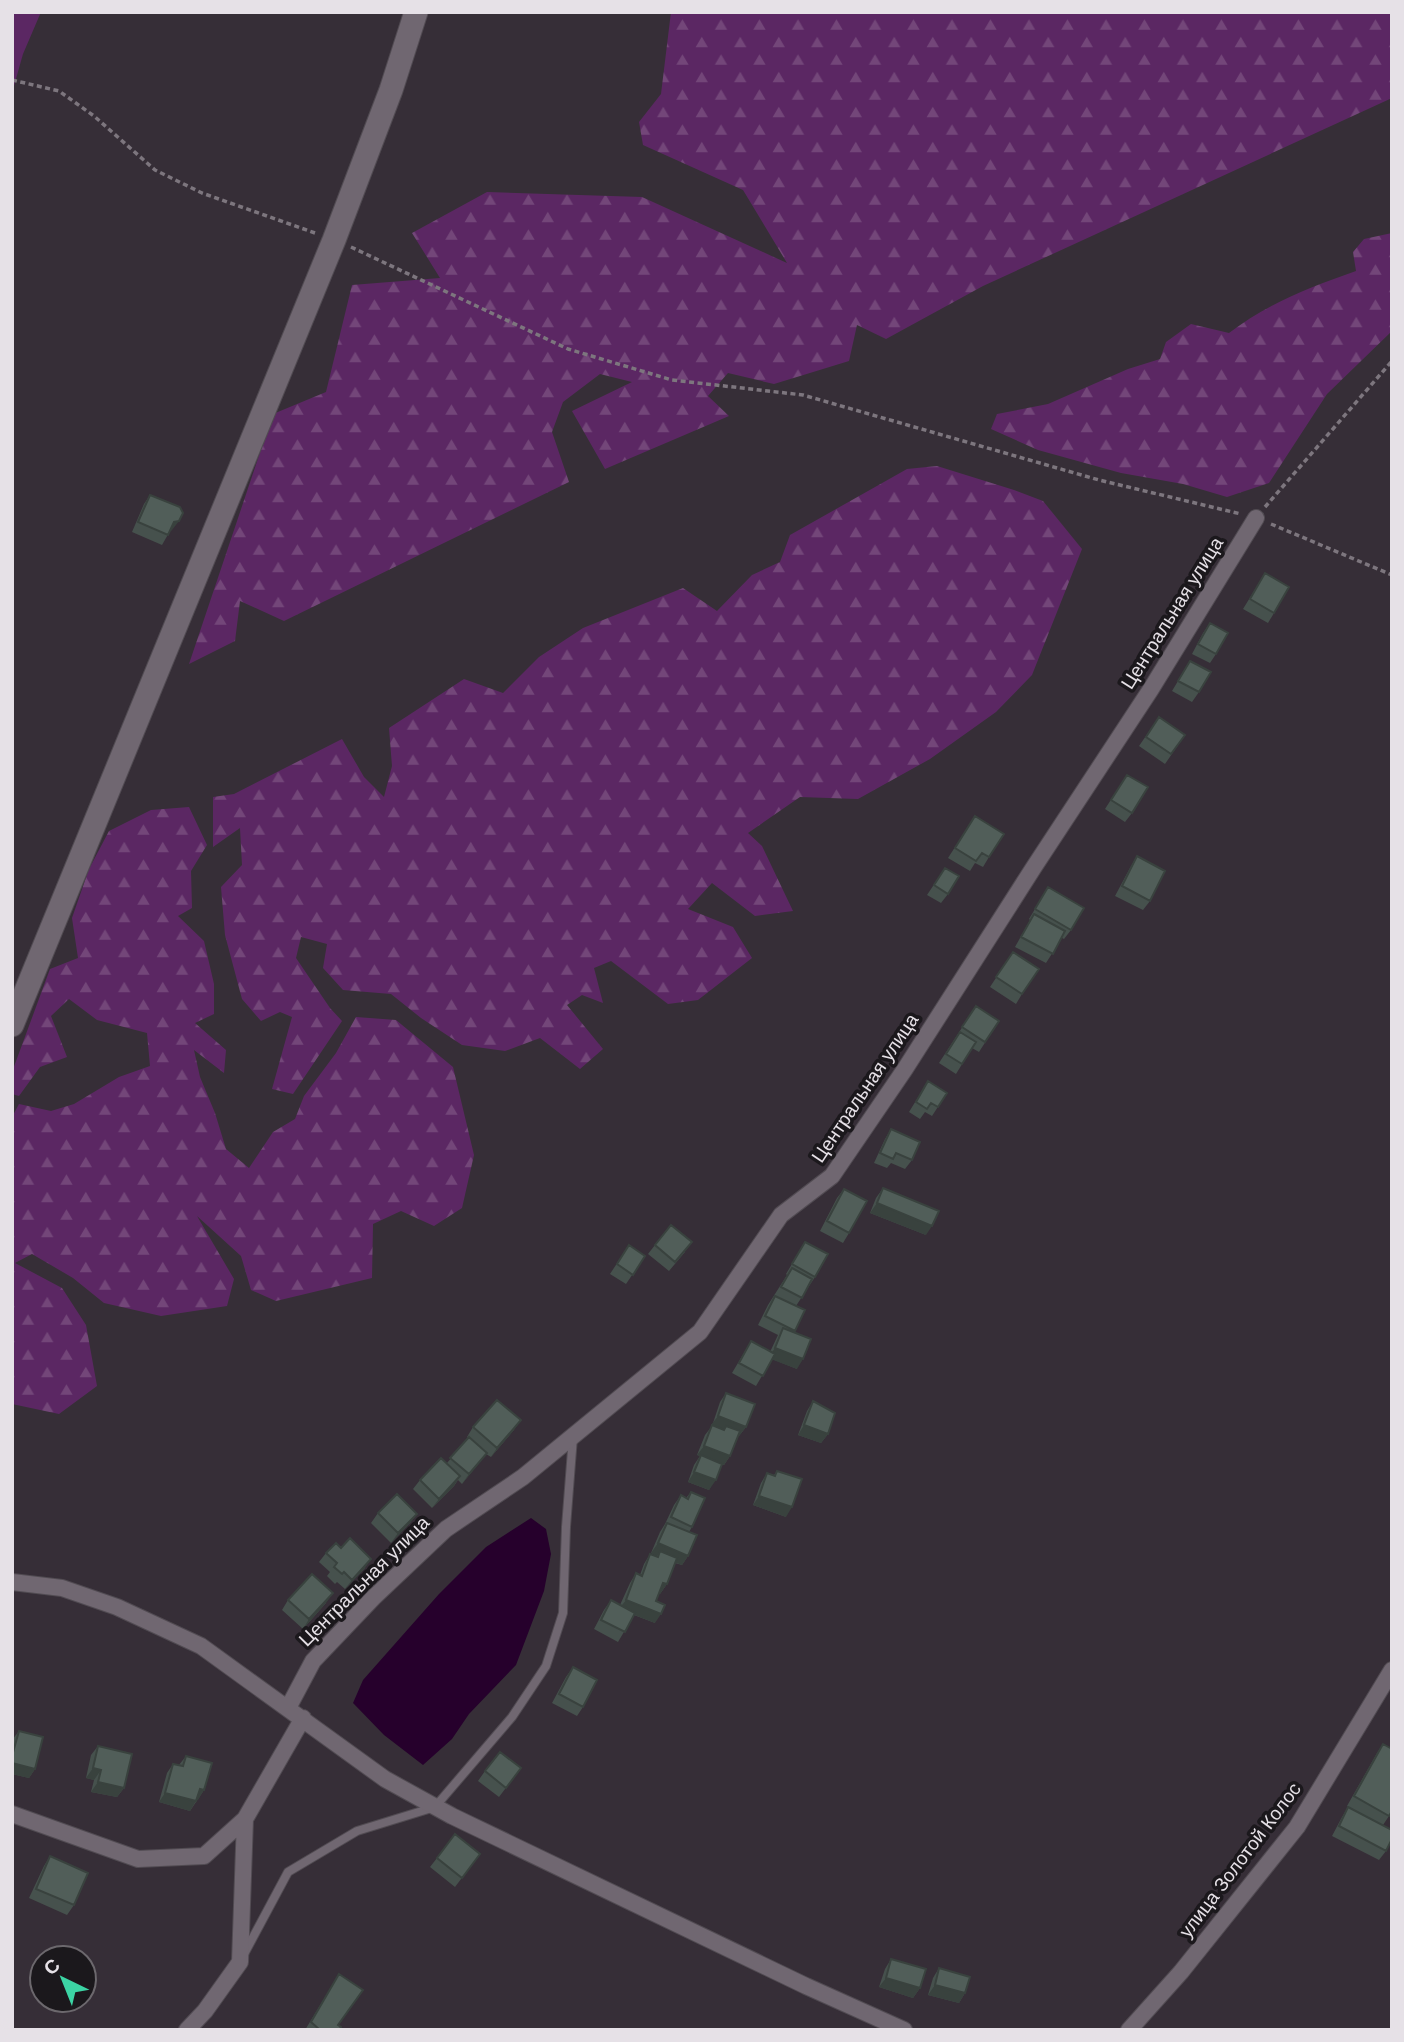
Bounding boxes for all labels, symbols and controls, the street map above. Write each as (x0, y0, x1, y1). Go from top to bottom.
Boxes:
street label: Центральная улица (1117, 533, 1227, 693)
street label: Центральная улица (807, 1009, 923, 1166)
street label: Центральная улица (295, 1511, 434, 1650)
street label: улица Золотой Колос (1175, 1779, 1305, 1941)
north arrow (28, 1944, 98, 2014)
text: С (40, 1954, 64, 1979)

